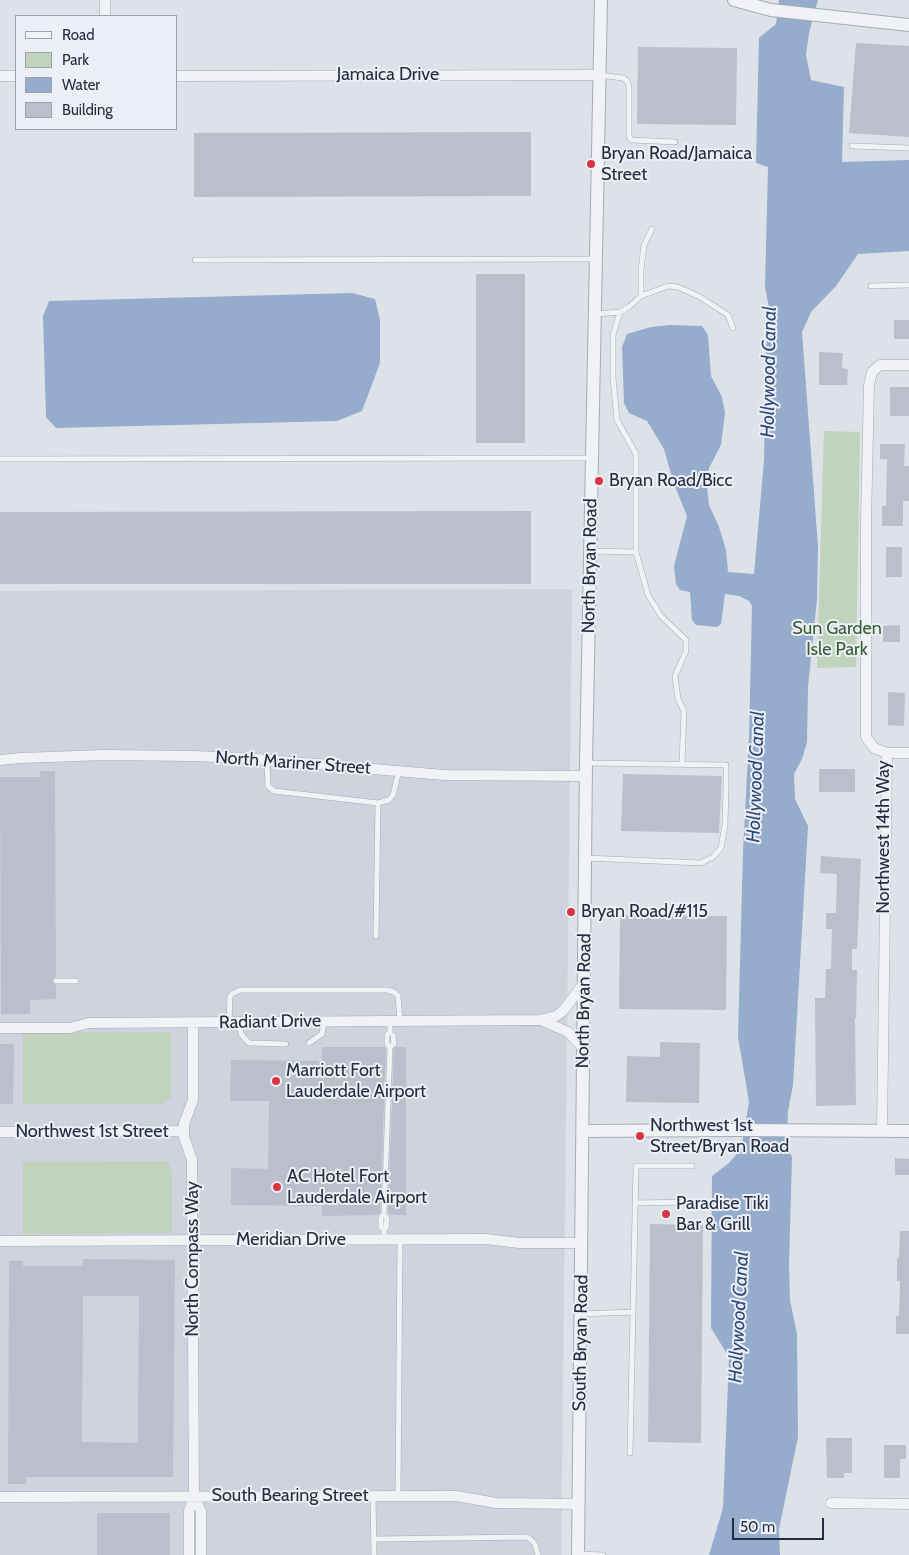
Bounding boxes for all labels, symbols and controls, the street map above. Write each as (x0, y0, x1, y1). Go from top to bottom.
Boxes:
legend (15, 15, 178, 130)
text: Road (62, 26, 95, 44)
text: Park (62, 51, 89, 69)
street label: Jamaica Drive (337, 64, 439, 86)
text: Water (62, 76, 100, 94)
text: Building (62, 101, 113, 119)
place label: Bryan Road/Jamaica Street (601, 143, 752, 186)
marker: Bryan Road/Jamaica Street (585, 158, 597, 170)
water label: Hollywood Canal (756, 306, 782, 438)
place label: Bryan Road/Bicc (609, 470, 733, 492)
marker: Bryan Road/Bicc (593, 475, 605, 487)
street label: North Bryan Road (578, 498, 602, 634)
park label: Sun Garden Isle Park (792, 618, 882, 660)
water label: Hollywood Canal (742, 711, 770, 843)
street label: North Mariner Street (215, 747, 371, 779)
street label: Northwest 14th Way (873, 760, 895, 914)
place label: Bryan Road/#115 (581, 901, 708, 923)
marker: Bryan Road/#115 (565, 906, 577, 918)
street label: North Bryan Road (572, 933, 596, 1069)
street label: Radiant Drive (219, 1010, 321, 1034)
place label: Marriott Fort Lauderdale Airport (286, 1060, 426, 1102)
marker: Marriott Fort Lauderdale Airport (270, 1075, 282, 1087)
place label: Northwest 1st Street/Bryan Road (650, 1115, 789, 1158)
street label: Northwest 1st Street (15, 1121, 169, 1143)
marker: Northwest 1st Street/Bryan Road (634, 1130, 646, 1142)
place label: AC Hotel Fort Lauderdale Airport (287, 1166, 427, 1208)
street label: North Compass Way (182, 1181, 204, 1337)
marker: AC Hotel Fort Lauderdale Airport (271, 1181, 283, 1193)
place label: Paradise Tiki Bar & Grill (676, 1193, 769, 1236)
marker: Paradise Tiki Bar & Grill (660, 1208, 672, 1220)
street label: Meridian Drive (236, 1229, 346, 1251)
water label: Hollywood Canal (724, 1251, 754, 1383)
street label: South Bryan Road (569, 1274, 593, 1412)
street label: South Bearing Street (211, 1485, 369, 1507)
scale bar (734, 1508, 826, 1540)
text: 50 m (740, 1518, 775, 1536)

